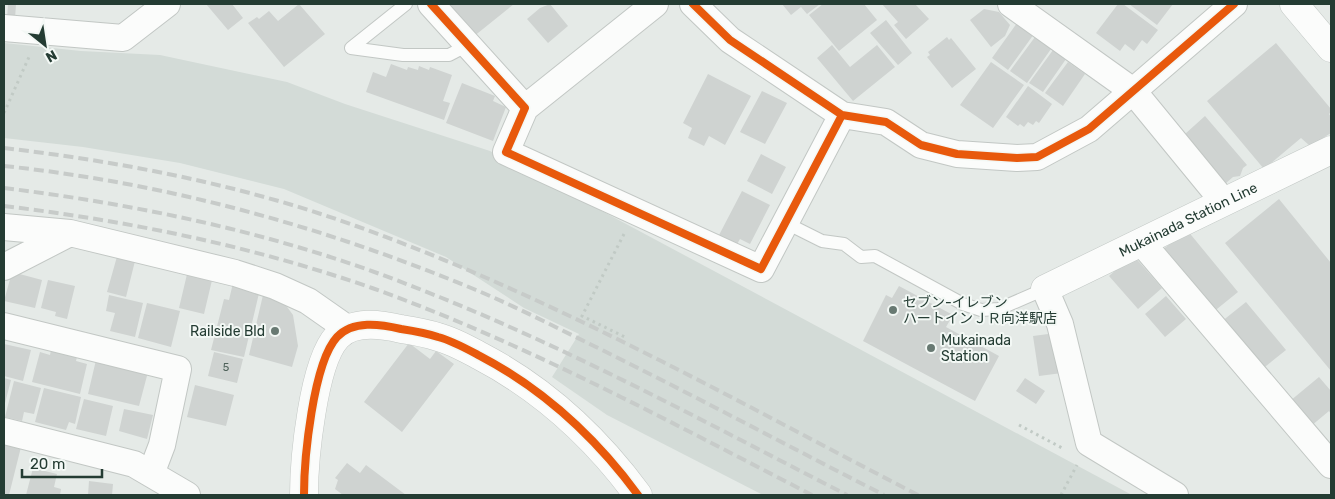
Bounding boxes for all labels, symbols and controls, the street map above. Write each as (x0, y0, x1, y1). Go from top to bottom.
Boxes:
north arrow (20, 20, 70, 70)
text: N (43, 46, 60, 66)
street label: Mukainada Station Line (1116, 179, 1260, 261)
place label: セブン-イレブン ハートインＪＲ向洋駅店 (903, 294, 1057, 327)
marker: セブン-イレブン ハートインＪＲ向洋駅店 (887, 304, 899, 316)
place label: Railside Bld (190, 323, 265, 340)
marker: Railside Bld (269, 325, 281, 337)
place label: Mukainada Station (941, 332, 1011, 365)
marker: Mukainada Station (925, 342, 937, 354)
house number: 5 (223, 361, 230, 374)
scale bar (22, 446, 102, 478)
text: 20 m (30, 455, 65, 473)

